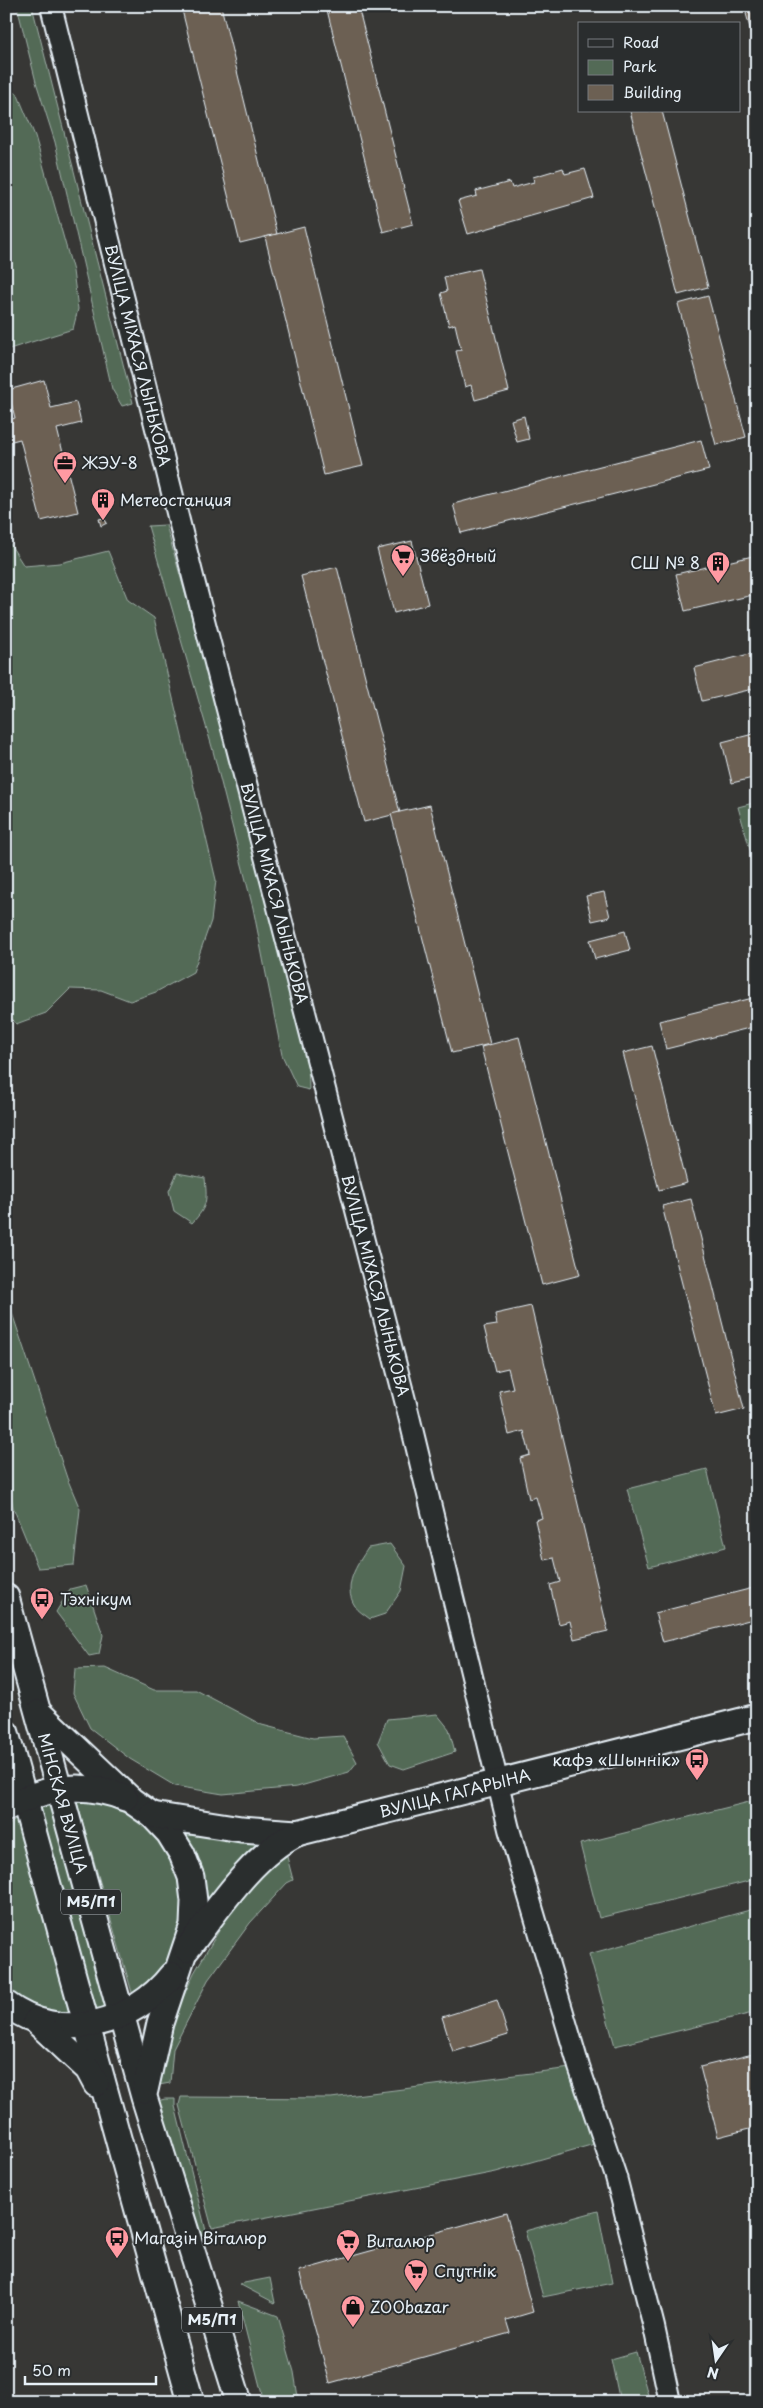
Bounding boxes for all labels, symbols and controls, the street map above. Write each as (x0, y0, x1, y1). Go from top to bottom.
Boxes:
legend (578, 22, 740, 112)
text: Road (623, 30, 659, 53)
text: Park (623, 54, 657, 77)
text: Building (623, 80, 682, 103)
street label: ВУЛІЦА МІХАСЯ ЛЫНЬКОВА (100, 242, 178, 469)
office icon: ЖЭУ-8 (52, 450, 78, 484)
place label: ЖЭУ-8 (81, 450, 138, 474)
building icon: Метеостанция (90, 487, 116, 521)
place label: Метеостанция (120, 487, 232, 511)
supermarket icon: Звёздный (390, 543, 416, 577)
place label: Звёздный (420, 543, 497, 567)
place label: СШ № 8 (630, 550, 700, 574)
building icon: СШ № 8 (705, 550, 731, 584)
street label: ВУЛІЦА МІХАСЯ ЛЫНЬКОВА (235, 780, 316, 1007)
street label: ВУЛІЦА МІХАСЯ ЛЫНЬКОВА (336, 1172, 417, 1399)
bus stop icon: Тэхнікум (29, 1586, 55, 1620)
place label: Тэхнікум (60, 1586, 132, 1610)
street label: МІНСКАЯ ВУЛІЦА (33, 1730, 95, 1876)
place label: кафэ «Шыннік» (552, 1747, 680, 1771)
bus stop icon: кафэ «Шыннік» (684, 1747, 710, 1781)
street label: ВУЛІЦА ГАГАРЫНА (376, 1762, 533, 1823)
road number: М5/П1 (61, 1890, 121, 1914)
bus stop icon: Магазін Віталюр (104, 2225, 130, 2259)
place label: Магазін Віталюр (134, 2225, 267, 2249)
supermarket icon: Виталюр (335, 2228, 361, 2262)
place label: Виталюр (366, 2228, 435, 2252)
supermarket icon: Спутнік (403, 2258, 429, 2292)
place label: Спутнік (434, 2258, 497, 2282)
shop icon: ZOObazar (340, 2294, 366, 2328)
place label: ZOObazar (370, 2294, 450, 2318)
road number: М5/П1 (182, 2308, 242, 2332)
north arrow (690, 2336, 740, 2386)
scale bar (25, 2353, 156, 2385)
text: 50 m (32, 2358, 71, 2381)
text: N (705, 2362, 721, 2385)

